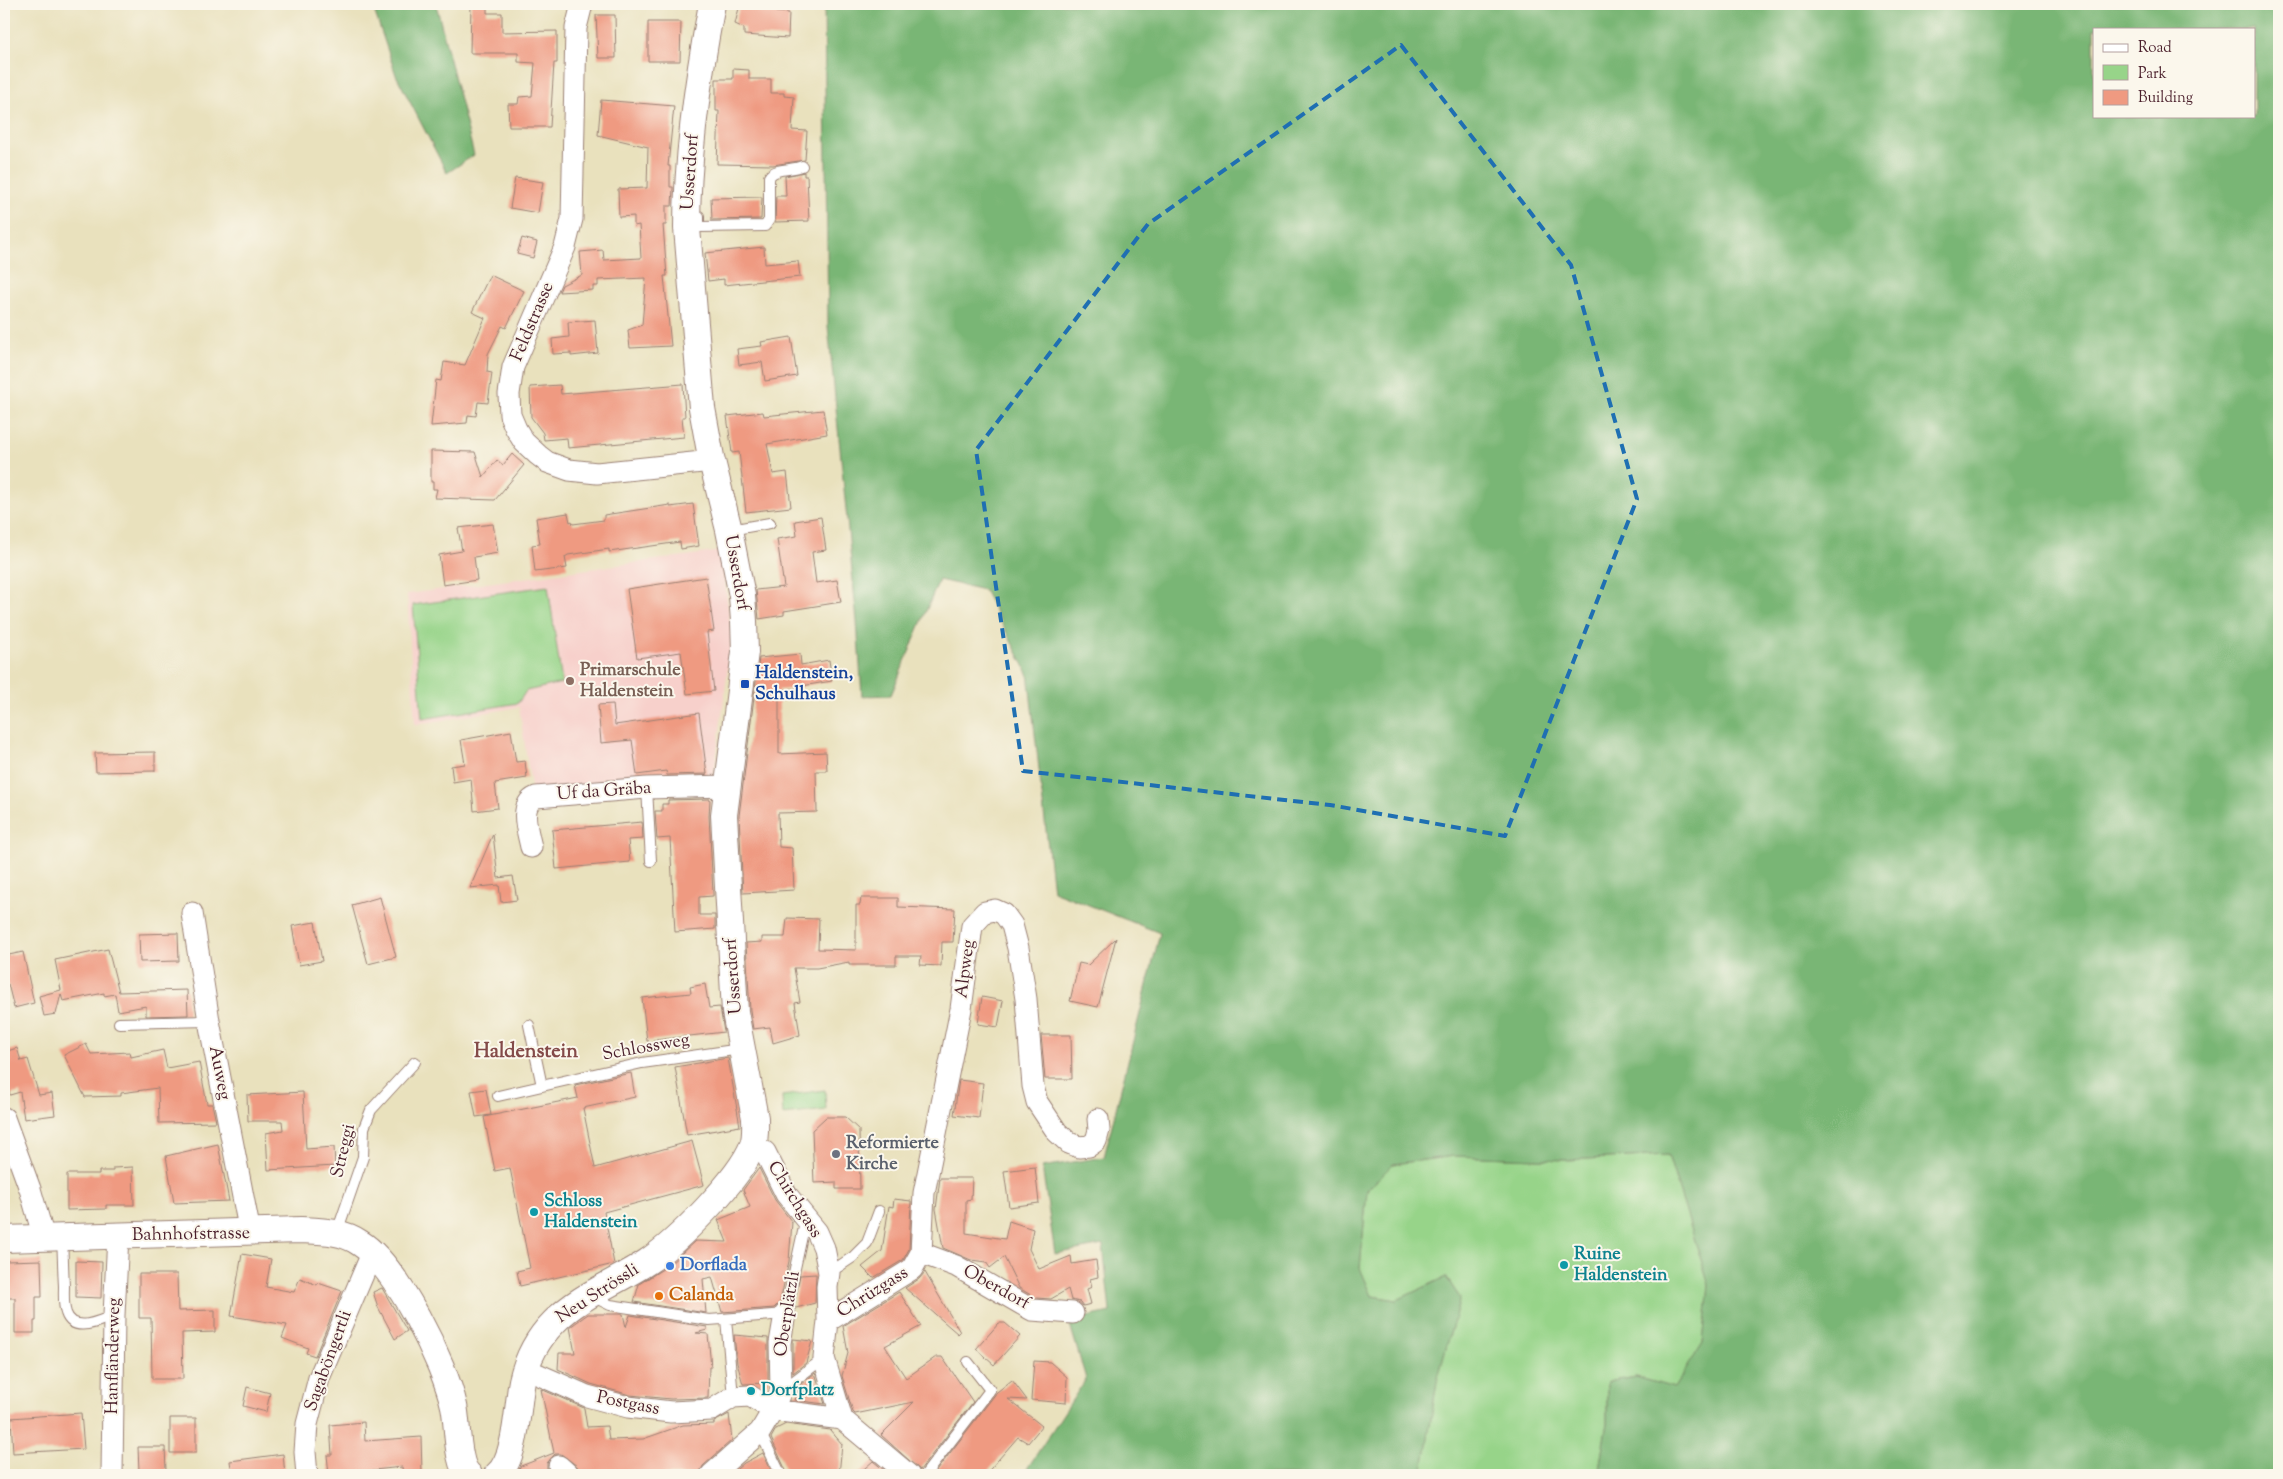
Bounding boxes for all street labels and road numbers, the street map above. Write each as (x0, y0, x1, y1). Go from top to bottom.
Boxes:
street label: Usserdorf (675, 132, 707, 211)
street label: Feldstrasse (505, 278, 561, 366)
street label: Usserdorf (717, 533, 756, 614)
street label: Uf da Gräba (556, 776, 652, 808)
street label: Usserdorf (718, 936, 750, 1015)
street label: Alpweg (949, 938, 983, 1000)
street label: Schlossweg (600, 1027, 692, 1068)
street label: Auweg (201, 1044, 237, 1102)
street label: Streggi (325, 1121, 363, 1181)
street label: Chirchgass (760, 1156, 828, 1244)
street label: Bahnhofstrasse (132, 1221, 250, 1249)
street label: Neu Strössli (551, 1257, 645, 1331)
street label: Oberdorf (958, 1259, 1035, 1317)
street label: Chrüzgass (832, 1261, 914, 1325)
street label: Oberplätzli (768, 1269, 808, 1359)
street label: Hanfländerweg (100, 1297, 128, 1415)
street label: Sagaböngertli (299, 1307, 359, 1415)
street label: Postgass (594, 1385, 662, 1423)

